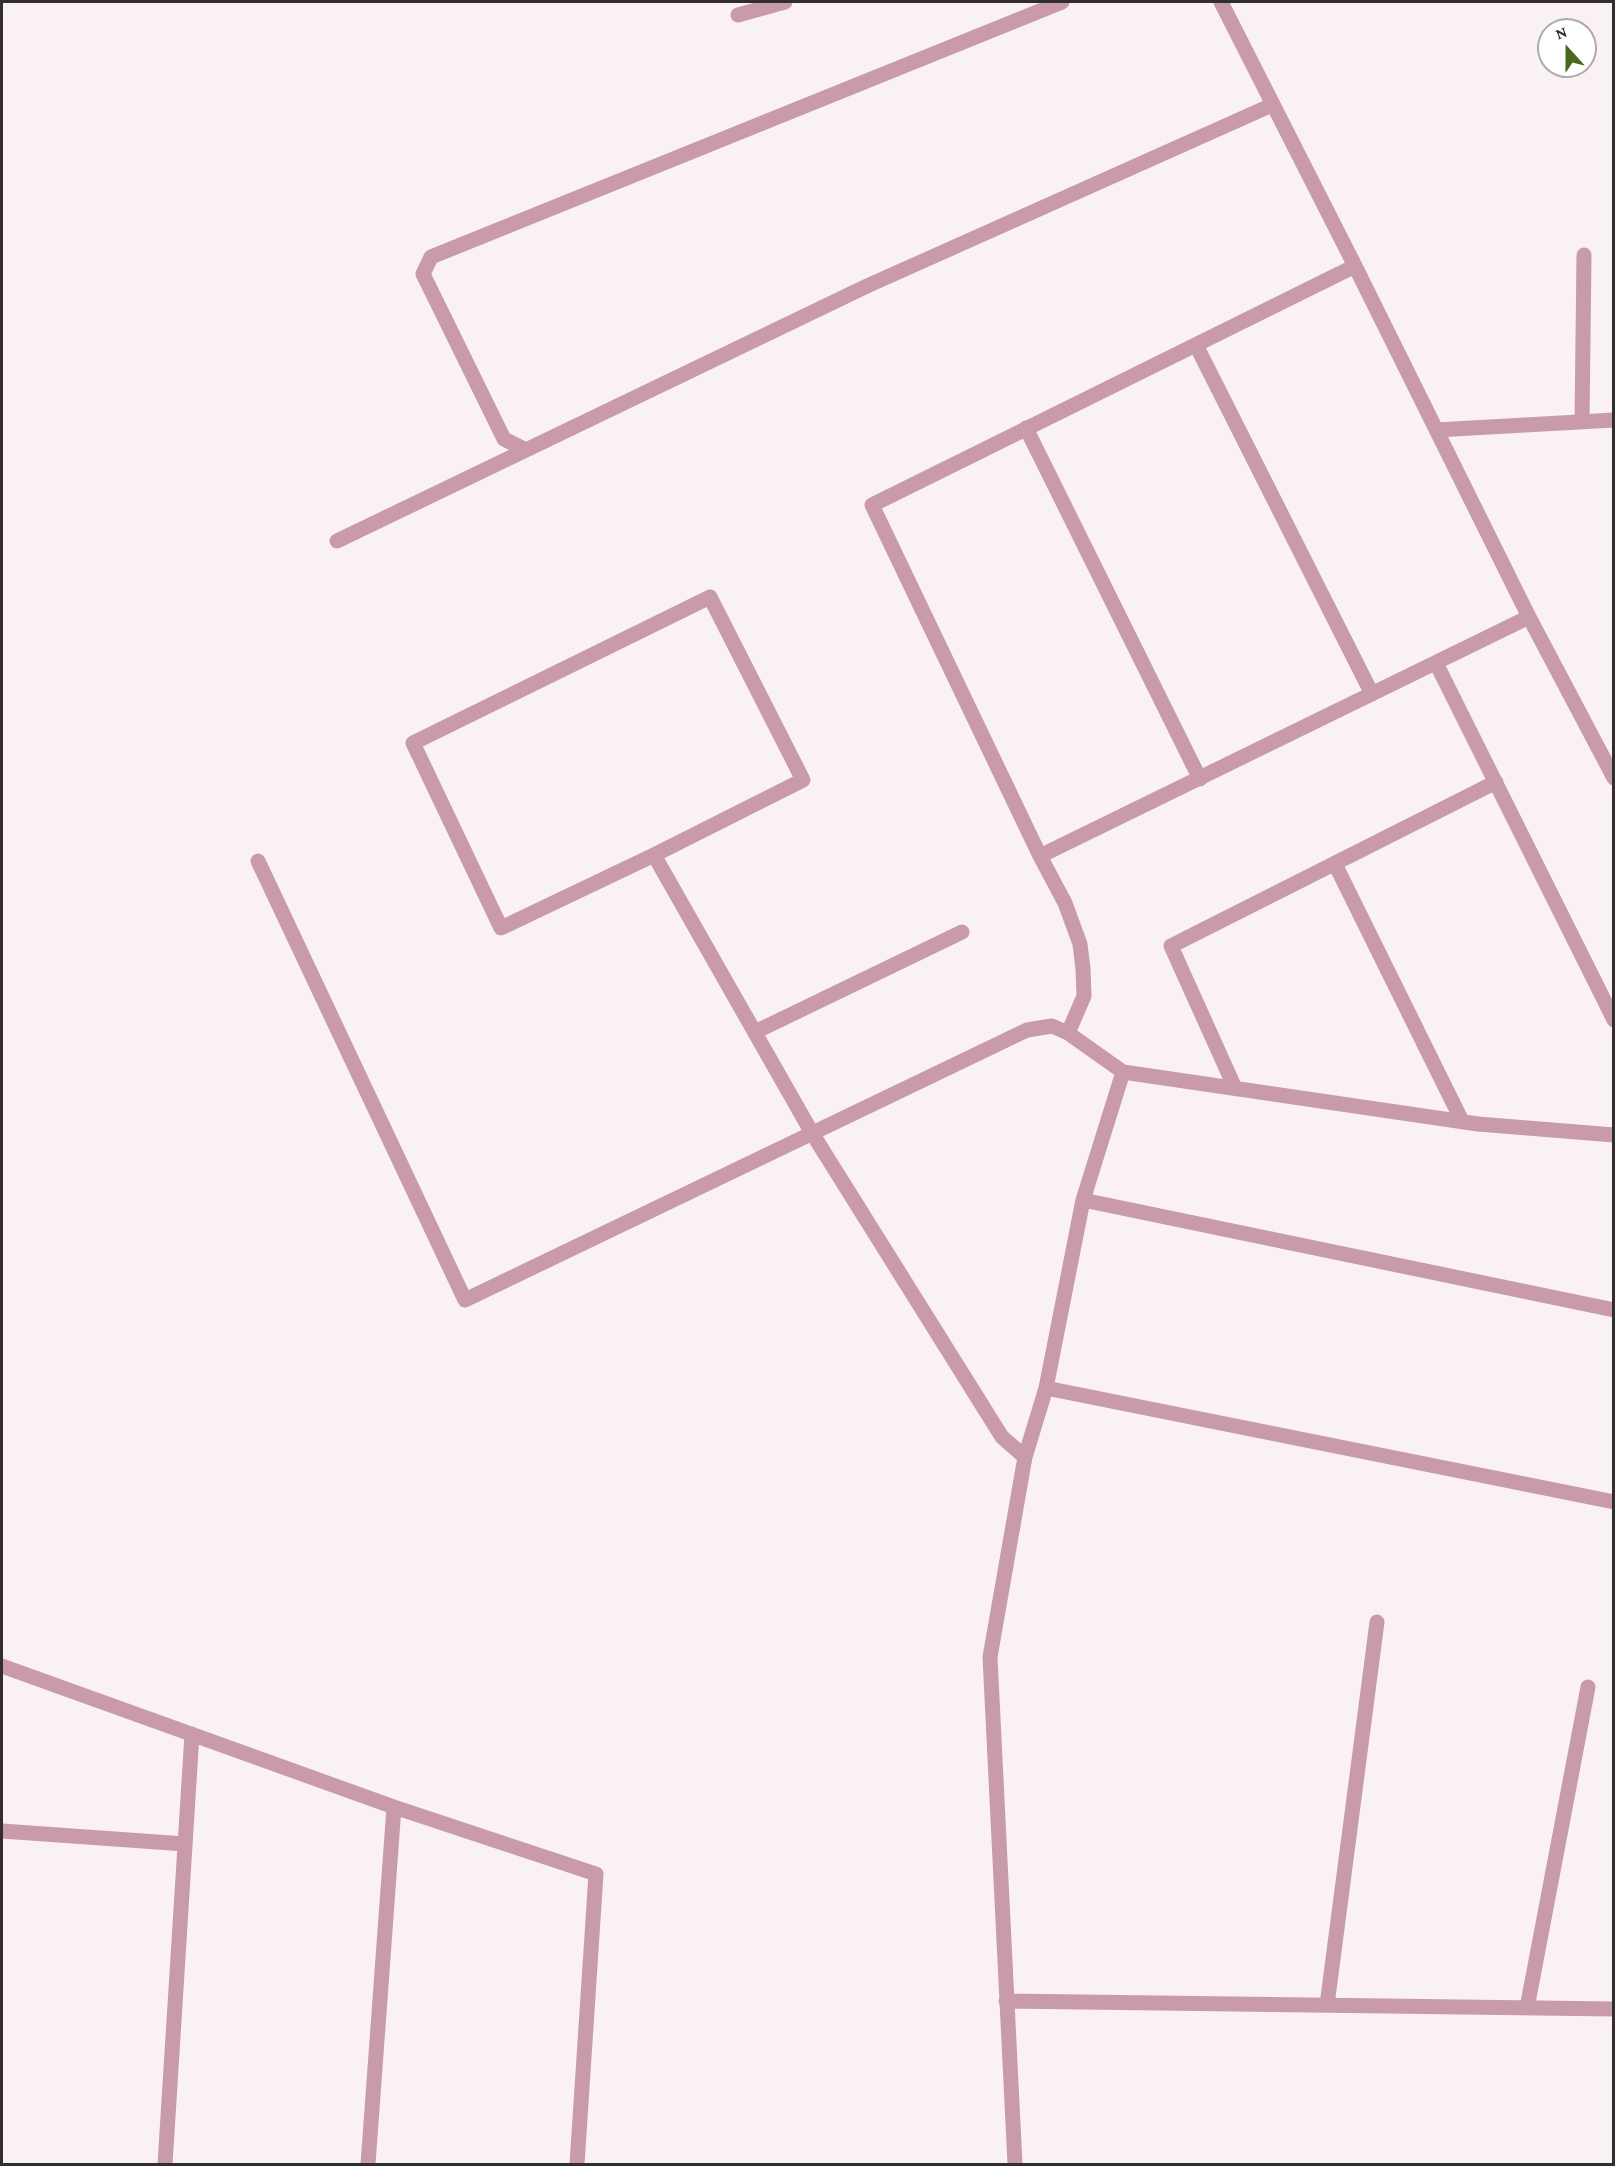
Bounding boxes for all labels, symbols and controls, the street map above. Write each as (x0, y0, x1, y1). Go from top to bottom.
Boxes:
north arrow (1537, 18, 1597, 78)
text: N (1553, 23, 1569, 42)

